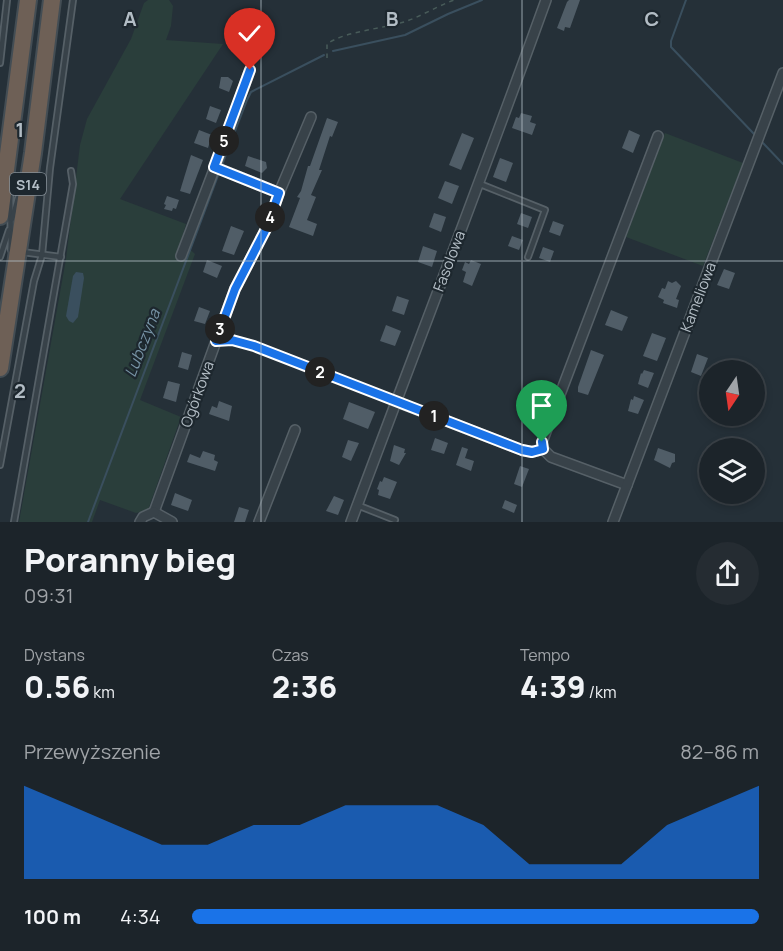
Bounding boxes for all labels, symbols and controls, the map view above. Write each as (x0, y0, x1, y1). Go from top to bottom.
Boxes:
text: A (123, 5, 137, 32)
text: B (386, 5, 399, 32)
text: C (645, 5, 659, 32)
pin (224, 8, 275, 70)
icon: check (233, 17, 266, 50)
text: 1 (16, 116, 24, 143)
pin: 5 (209, 126, 239, 156)
text: 5 (219, 130, 229, 152)
road number: S14 (10, 173, 46, 195)
pin: 4 (255, 202, 285, 232)
text: 4 (265, 206, 275, 228)
street label: Fasolowa (428, 227, 470, 295)
street label: Kameliowa (675, 259, 721, 335)
water label: Lubczyna (119, 305, 165, 380)
pin: 3 (205, 314, 235, 344)
text: 3 (215, 318, 225, 340)
pin: 2 (305, 357, 335, 387)
street label: Ogórkowa (175, 358, 219, 430)
north arrow (699, 360, 765, 426)
map controls (699, 360, 765, 504)
text: 2 (315, 361, 325, 383)
text: 2 (14, 377, 26, 404)
pin (516, 380, 567, 442)
icon: arrive (525, 389, 558, 422)
pin: 1 (419, 401, 449, 431)
text: 1 (430, 405, 438, 427)
button: layers (699, 438, 765, 504)
text: Poranny bieg (24, 537, 236, 582)
button: share (696, 542, 759, 605)
text: 09:31 (24, 582, 73, 609)
text: Dystans (24, 644, 85, 666)
text: Czas (272, 644, 309, 666)
text: Tempo (520, 644, 570, 666)
text: 0.56 (24, 666, 90, 707)
text: 2:36 (272, 666, 337, 707)
text: 4:39 (520, 666, 586, 707)
text: km (90, 681, 115, 703)
text: /km (586, 681, 616, 703)
text: Przewyższenie (24, 738, 161, 765)
text: 82–86 m (680, 738, 759, 765)
text: 100 m (24, 903, 81, 930)
text: 4:34 (120, 903, 161, 930)

